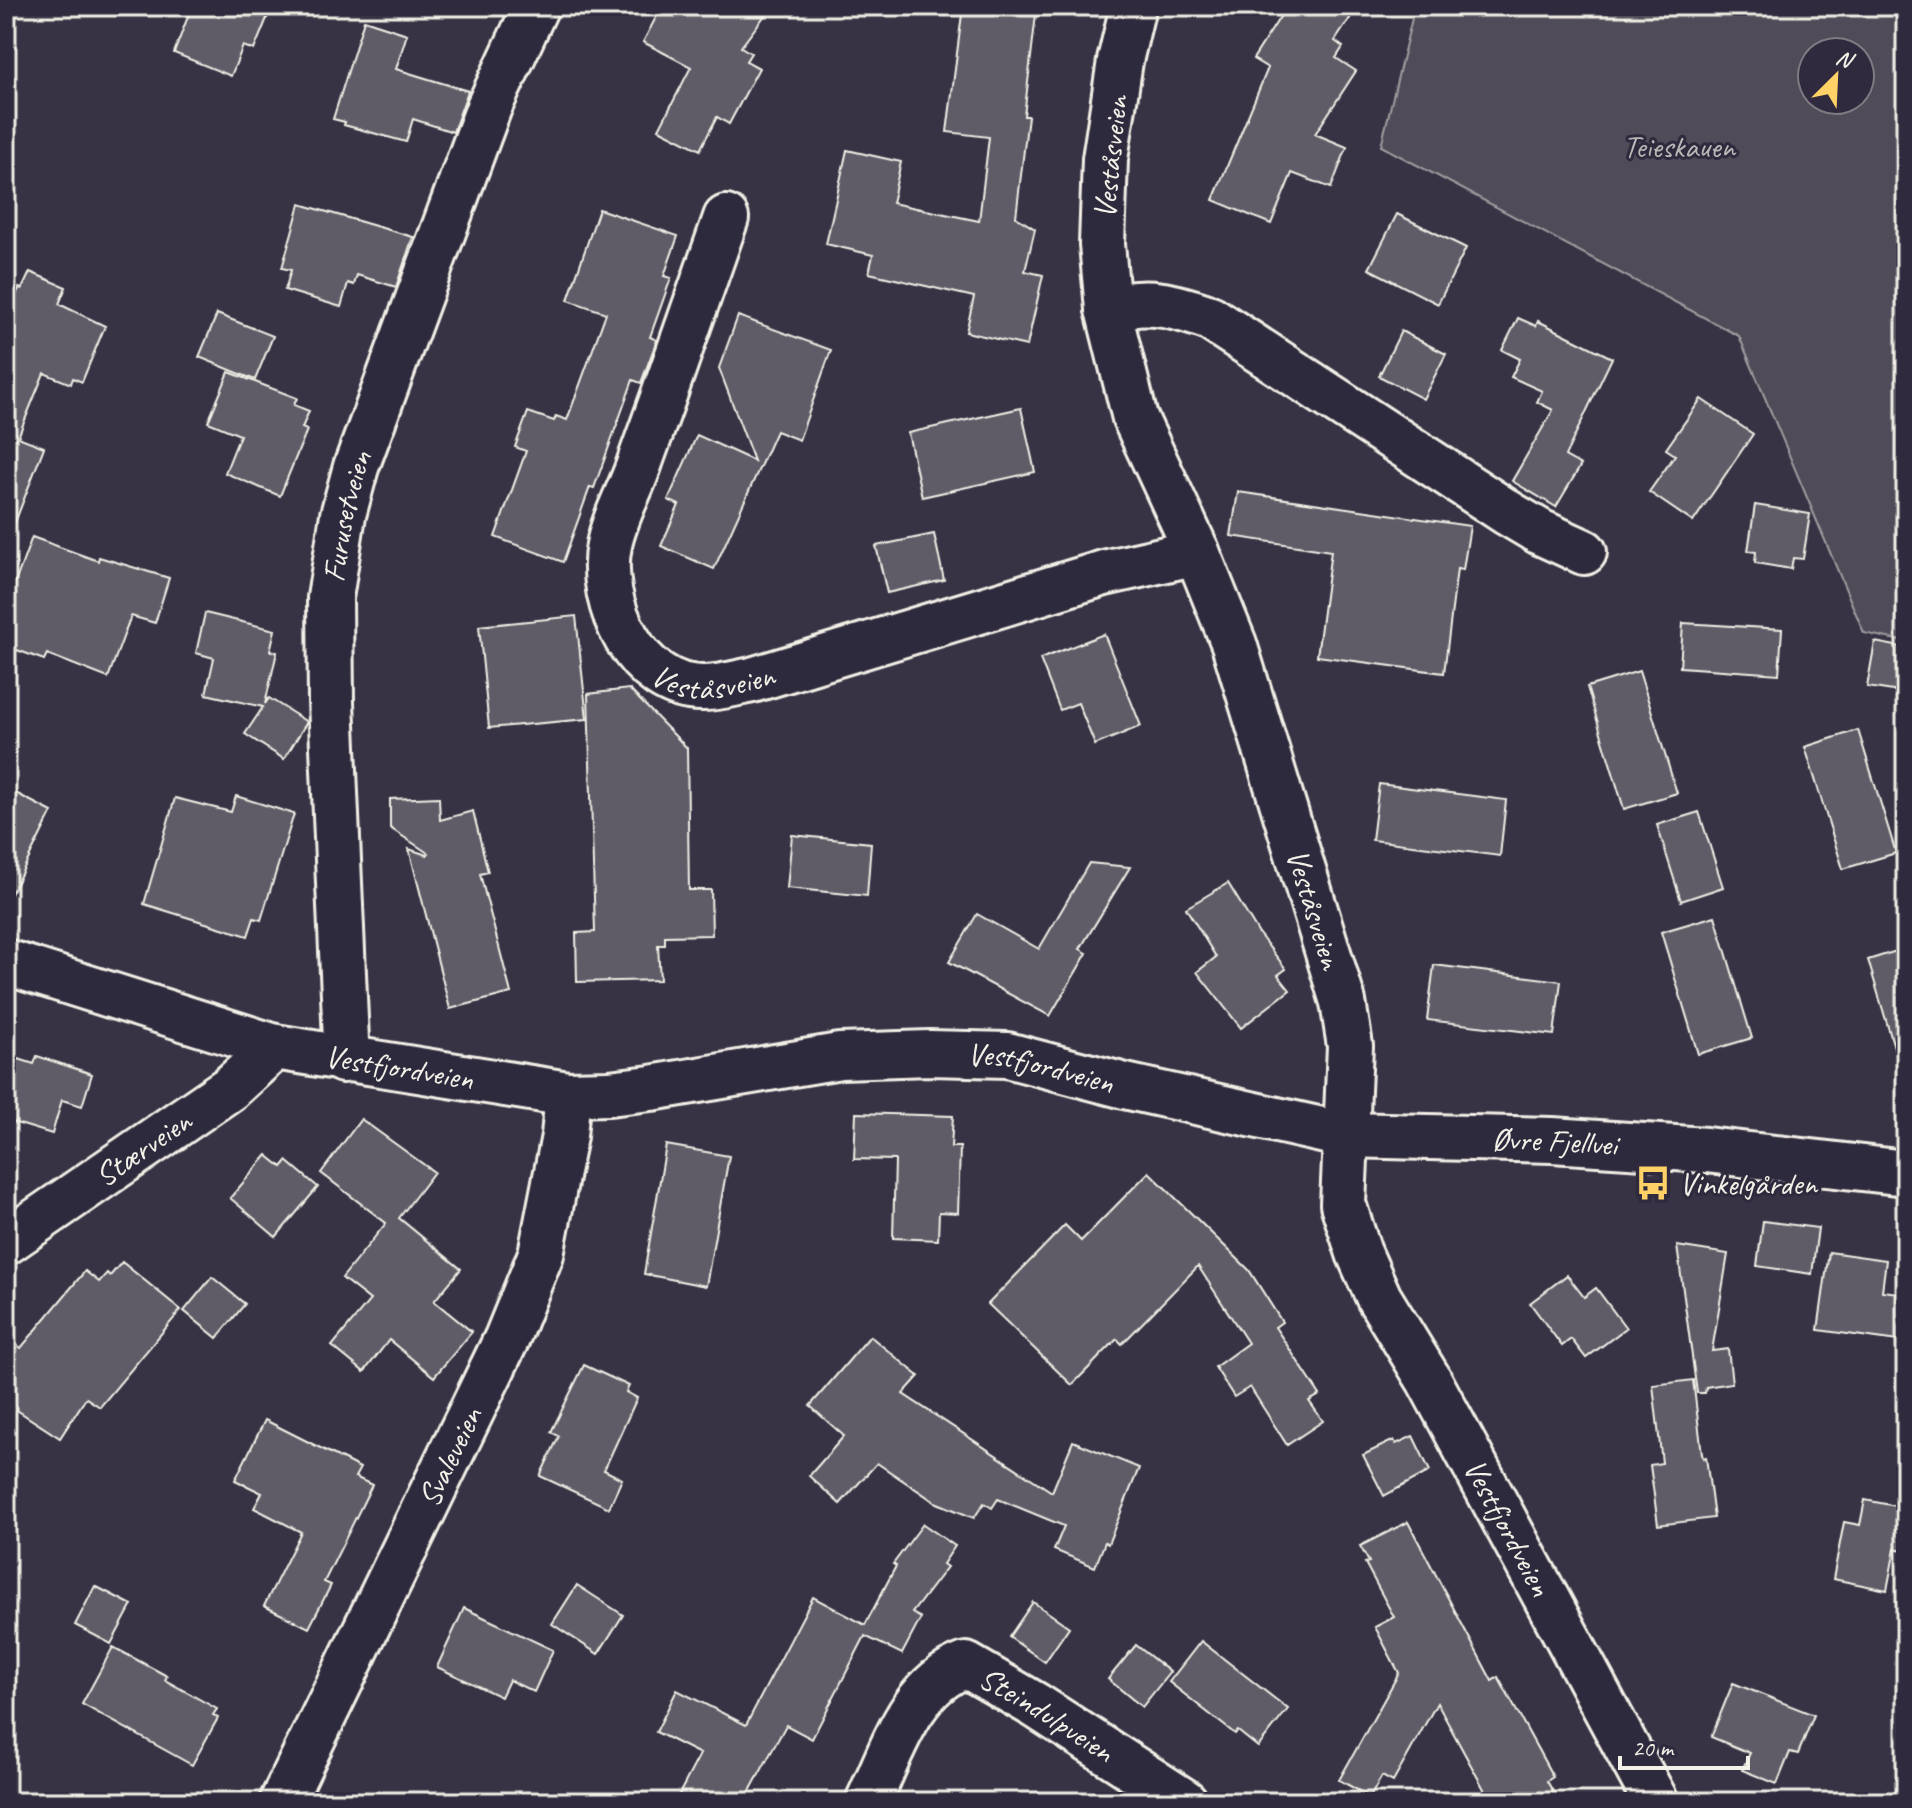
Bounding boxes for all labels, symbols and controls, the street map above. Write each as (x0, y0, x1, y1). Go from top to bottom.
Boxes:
north arrow (1796, 36, 1876, 116)
text: N (1832, 43, 1859, 76)
street label: Veståsveien (1084, 92, 1137, 221)
park label: Teieskauen (1623, 126, 1736, 167)
street label: Furusetveien (313, 444, 382, 585)
street label: Veståsveien (644, 654, 781, 709)
street label: Veståsveien (1277, 844, 1352, 976)
street label: Vestfjordveien (967, 1034, 1119, 1103)
street label: Vestfjordveien (322, 1035, 477, 1100)
street label: Stærveien (87, 1100, 201, 1196)
street label: Øvre Fjellvei (1491, 1119, 1622, 1165)
place label: Vinkelgården (1679, 1163, 1818, 1204)
bus stop icon: Vinkelgården (1634, 1164, 1672, 1202)
street label: Svaleveien (408, 1399, 492, 1513)
street label: Vestfjordveien (1454, 1452, 1562, 1604)
street label: Steindulpveien (972, 1657, 1123, 1773)
scale bar (1620, 1720, 1748, 1770)
text: 20 m (1632, 1733, 1675, 1763)

